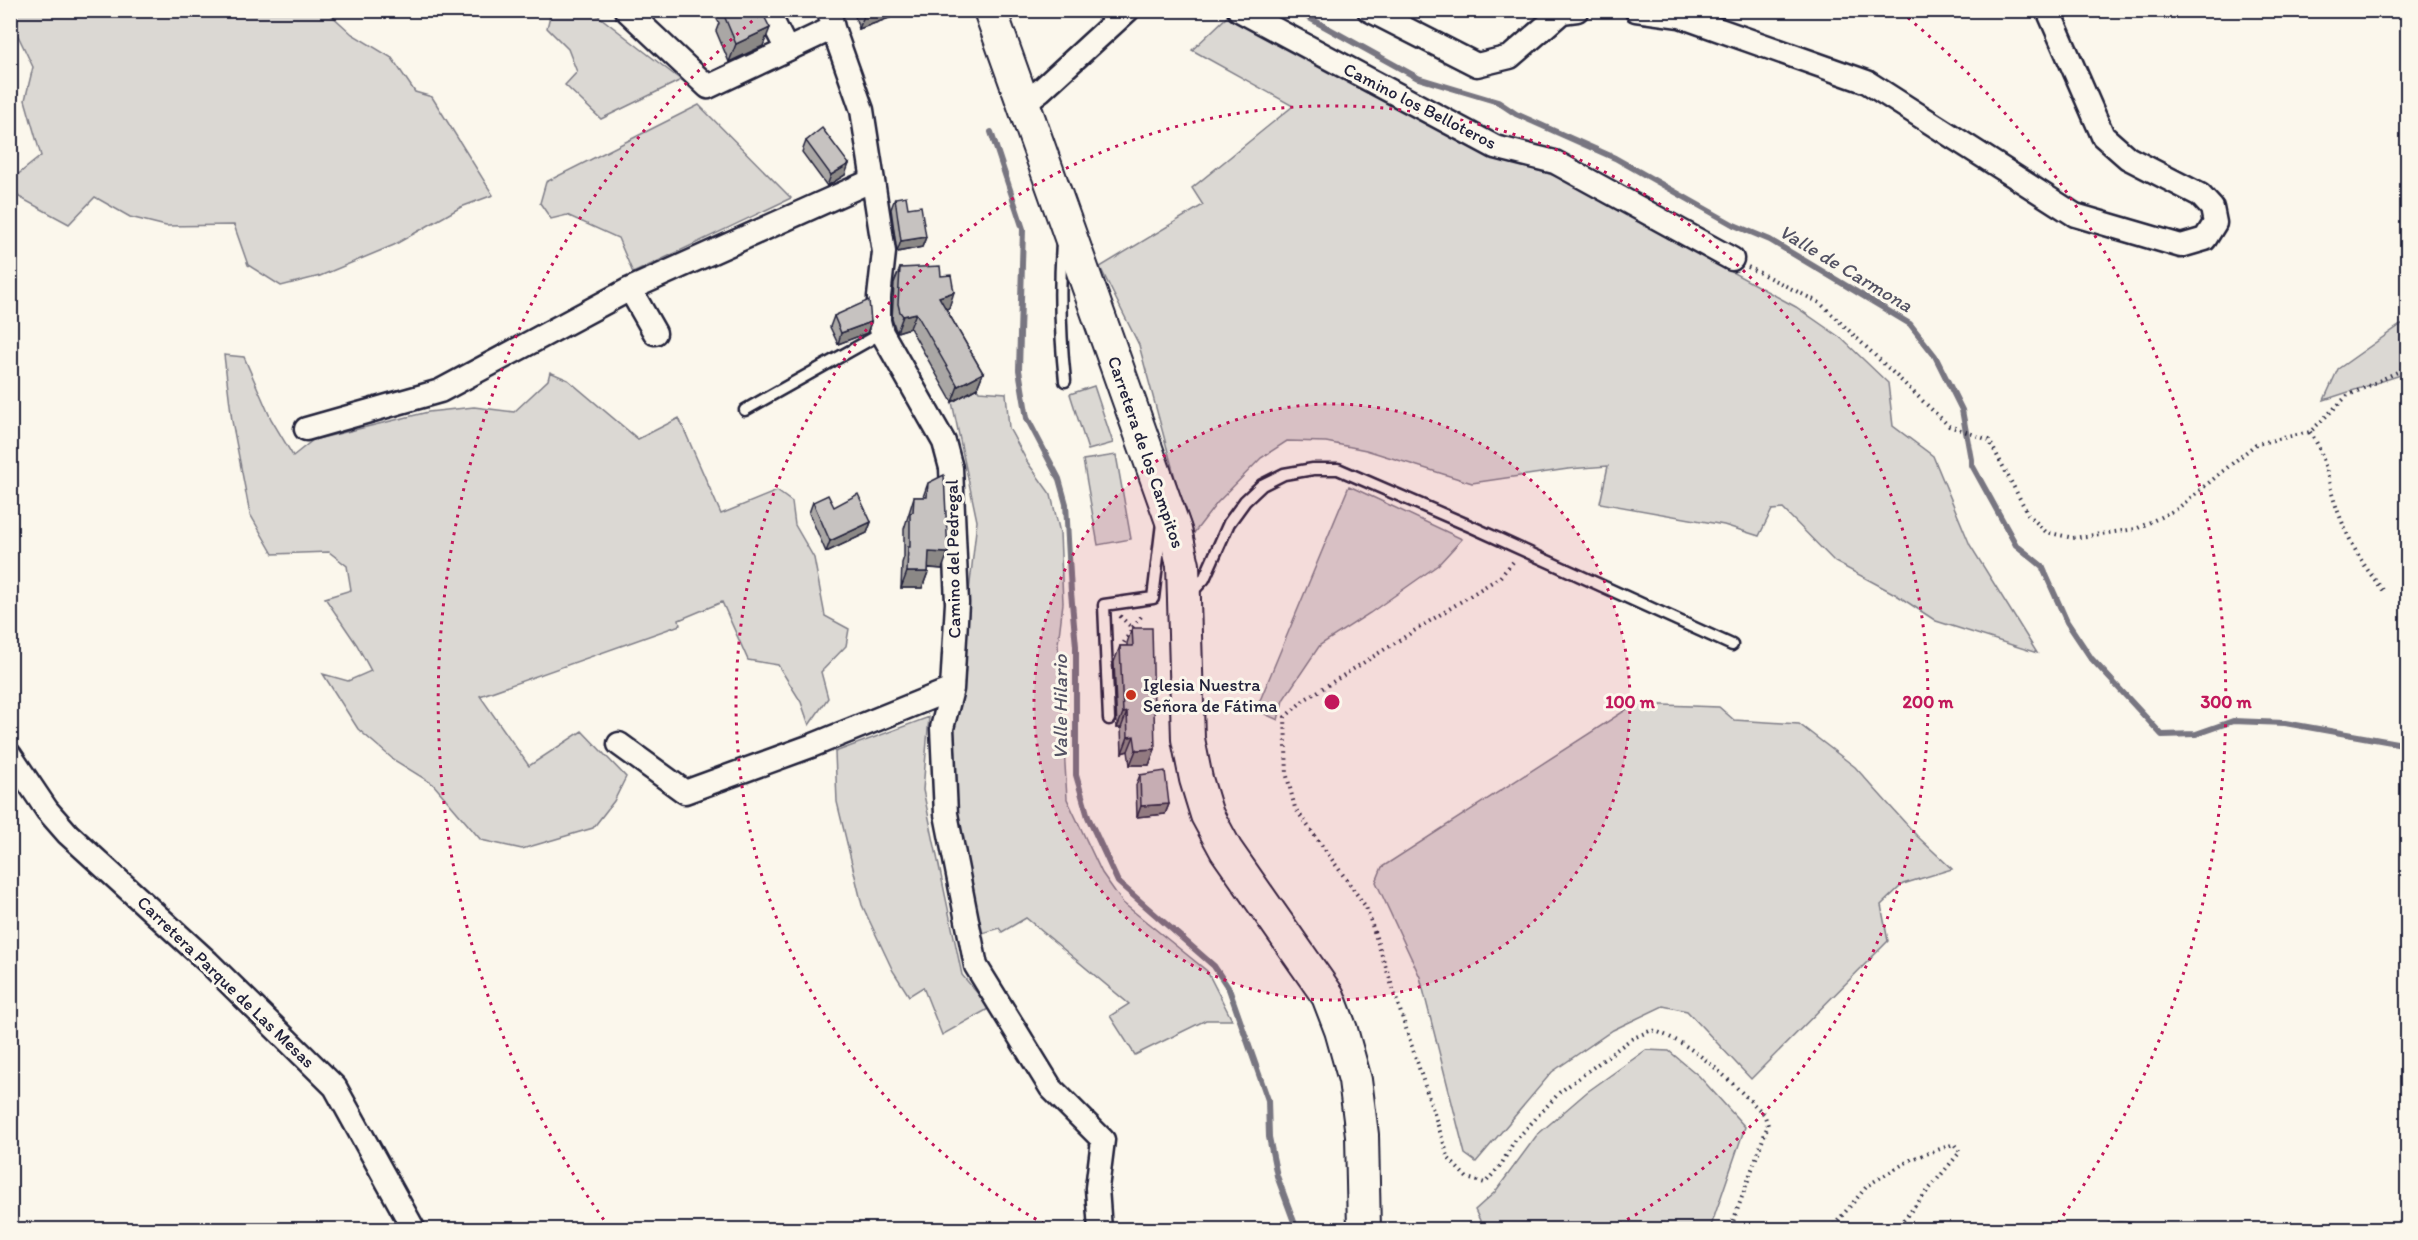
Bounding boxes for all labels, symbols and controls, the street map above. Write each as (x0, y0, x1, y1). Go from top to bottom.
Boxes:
street label: Camino los Belloteros (1340, 58, 1500, 154)
water label: Valle de Carmona (1775, 219, 1917, 317)
street label: Carretera de los Campitos (1103, 353, 1189, 551)
street label: Camino del Pedregal (941, 479, 965, 639)
water label: Valle Hilario (1048, 654, 1072, 759)
place label: Iglesia Nuestra Señora de Fátima (1143, 674, 1278, 717)
marker: Iglesia Nuestra Señora de Fátima (1124, 688, 1138, 702)
text: 100 m (1605, 691, 1656, 713)
text: 200 m (1903, 691, 1954, 713)
text: 300 m (2200, 691, 2252, 713)
centre of rings (1322, 692, 1342, 712)
street label: Carretera Parque de Las Mesas (133, 891, 319, 1073)

